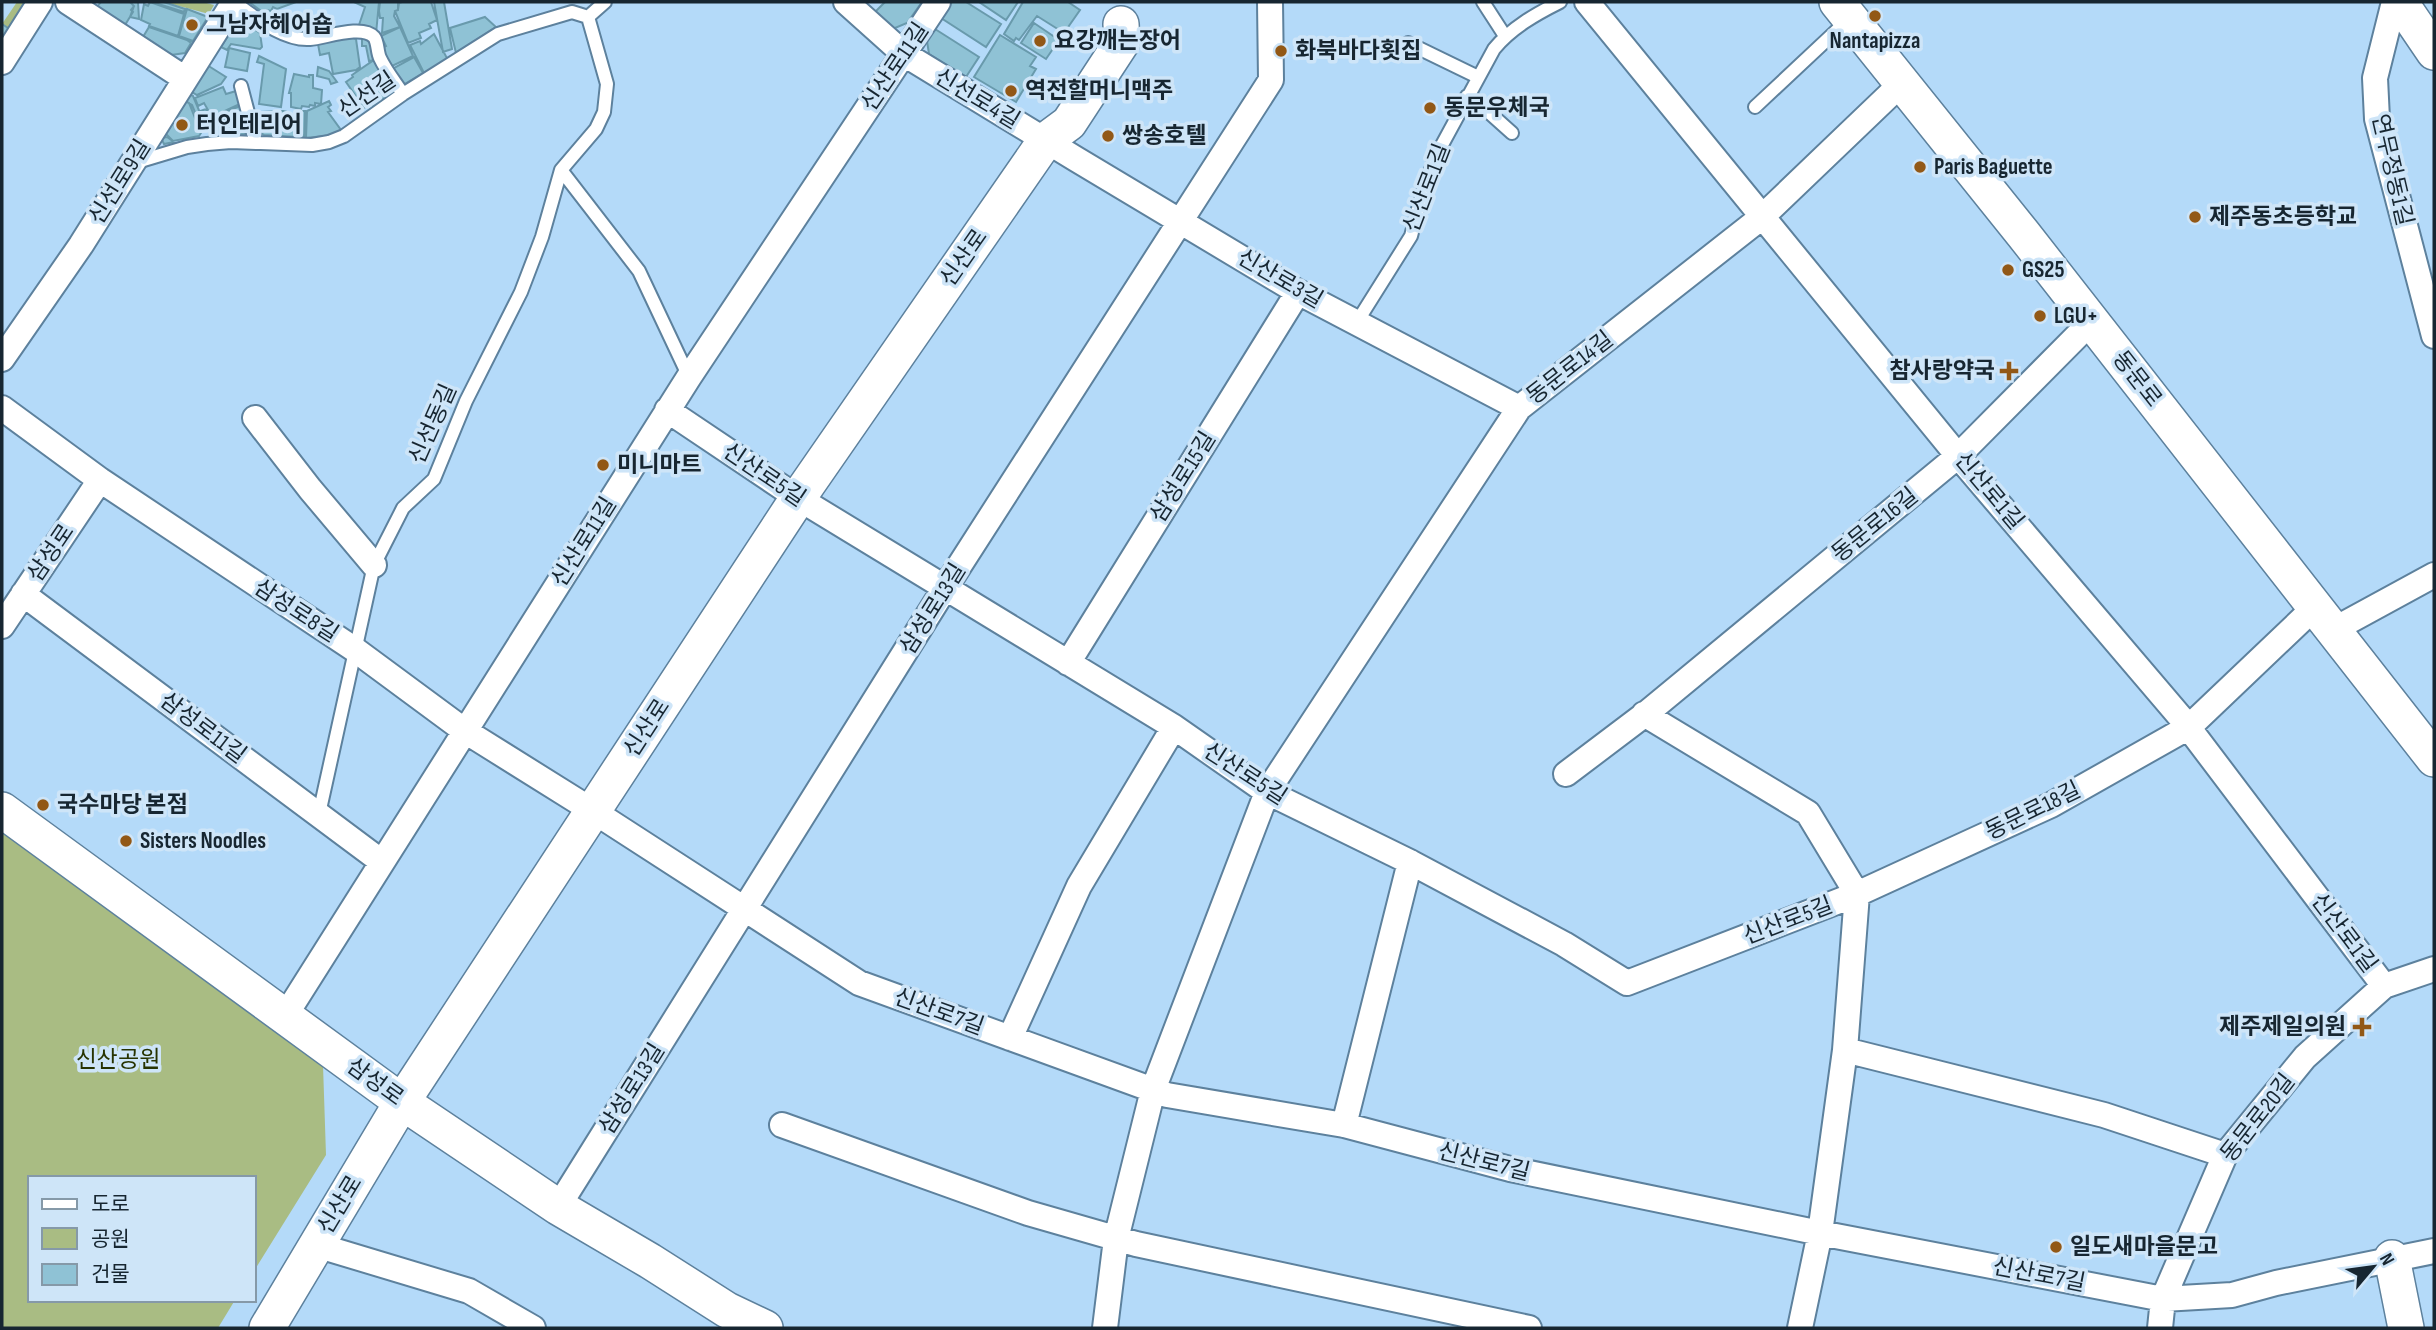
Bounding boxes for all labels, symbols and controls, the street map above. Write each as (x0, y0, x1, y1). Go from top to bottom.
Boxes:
marker: Nantapizza (1867, 8, 1883, 24)
place label: 그남자헤어숍 (206, 11, 333, 39)
marker: 그남자헤어숍 (184, 17, 200, 33)
street label: 신산로11길 (855, 17, 935, 117)
place label: 요강깨는장어 (1054, 27, 1181, 55)
place label: Nantapizza (1830, 27, 1920, 55)
marker: 요강깨는장어 (1032, 33, 1048, 49)
place label: 화북바다횟집 (1295, 37, 1422, 65)
marker: 화북바다횟집 (1273, 43, 1289, 59)
street label: 신선로4길 (929, 63, 1025, 135)
street label: 신선길 (333, 66, 401, 124)
place label: 역전할머니맥주 (1025, 77, 1173, 105)
marker: 역전할머니맥주 (1003, 83, 1019, 99)
place label: 동문우체국 (1444, 94, 1550, 122)
marker: 동문우체국 (1422, 100, 1438, 116)
place label: 터인테리어 (196, 111, 302, 139)
street label: 연무정동1길 (2366, 111, 2418, 229)
marker: 터인테리어 (174, 117, 190, 133)
place label: 쌍송호텔 (1122, 122, 1207, 150)
marker: 쌍송호텔 (1100, 128, 1116, 144)
street label: 신선로9길 (83, 134, 157, 230)
street label: 신산로1길 (1397, 140, 1457, 236)
place label: Paris Baguette (1934, 153, 2053, 181)
marker: Paris Baguette (1912, 159, 1928, 175)
place label: 제주동초등학교 (2209, 203, 2357, 231)
marker: 제주동초등학교 (2187, 209, 2203, 225)
street label: 신산로 (934, 224, 994, 292)
street label: 신산로3길 (1232, 243, 1328, 315)
place label: GS25 (2022, 256, 2065, 284)
marker: GS25 (2000, 262, 2016, 278)
place label: LGU+ (2054, 302, 2098, 330)
marker: LGU+ (2032, 308, 2048, 324)
street label: 동문로14길 (1521, 325, 1619, 411)
street label: 동문로 (2106, 345, 2168, 413)
place label: 참사랑약국 (1889, 357, 1995, 385)
marker: 참사랑약국 (2001, 363, 2017, 379)
street label: 신선동길 (403, 380, 463, 468)
street label: 삼성로15길 (1144, 426, 1222, 528)
street label: 신산로5길 (717, 437, 811, 513)
street label: 신산로1길 (1948, 446, 2030, 536)
place label: 미니마트 (617, 451, 702, 479)
marker: 미니마트 (595, 457, 611, 473)
street label: 동문로16길 (1826, 482, 1924, 568)
street label: 신산로11길 (545, 492, 623, 592)
street label: 삼성로 (22, 519, 80, 587)
street label: 삼성로13길 (894, 558, 972, 660)
street label: 삼성로8길 (249, 573, 343, 649)
street label: 삼성로11길 (154, 687, 252, 769)
street label: 신산로 (618, 694, 676, 762)
street label: 신산로5길 (1198, 737, 1292, 811)
street label: 동문로18길 (1981, 776, 2085, 846)
place label: 국수마당 본점 (57, 791, 188, 819)
marker: 국수마당 본점 (35, 797, 51, 813)
place label: Sisters Noodles (140, 827, 266, 855)
marker: Sisters Noodles (118, 833, 134, 849)
street label: 신산로1길 (2305, 888, 2383, 978)
street label: 신산로5길 (1739, 891, 1837, 951)
street label: 신산로7길 (890, 983, 988, 1041)
place label: 제주제일의원 (2219, 1013, 2346, 1041)
marker: 제주제일의원 (2352, 1017, 2372, 1037)
street label: 삼성로13길 (593, 1038, 671, 1140)
park label: 신산공원 (76, 1046, 160, 1074)
street label: 삼성로 (341, 1052, 409, 1112)
street label: 동문로20길 (2215, 1068, 2301, 1168)
street label: 신산로7길 (1435, 1137, 1533, 1187)
street label: 신산로 (312, 1171, 368, 1239)
legend (28, 1176, 256, 1302)
text: 도로 (91, 1192, 130, 1217)
text: 공원 (91, 1227, 130, 1252)
north arrow (2338, 1232, 2408, 1302)
place label: 일도새마을문고 (2070, 1233, 2218, 1261)
marker: 일도새마을문고 (2048, 1239, 2064, 1255)
text: N (2374, 1249, 2399, 1270)
street label: 신산로7길 (1990, 1252, 2088, 1298)
text: 건물 (91, 1262, 130, 1287)

